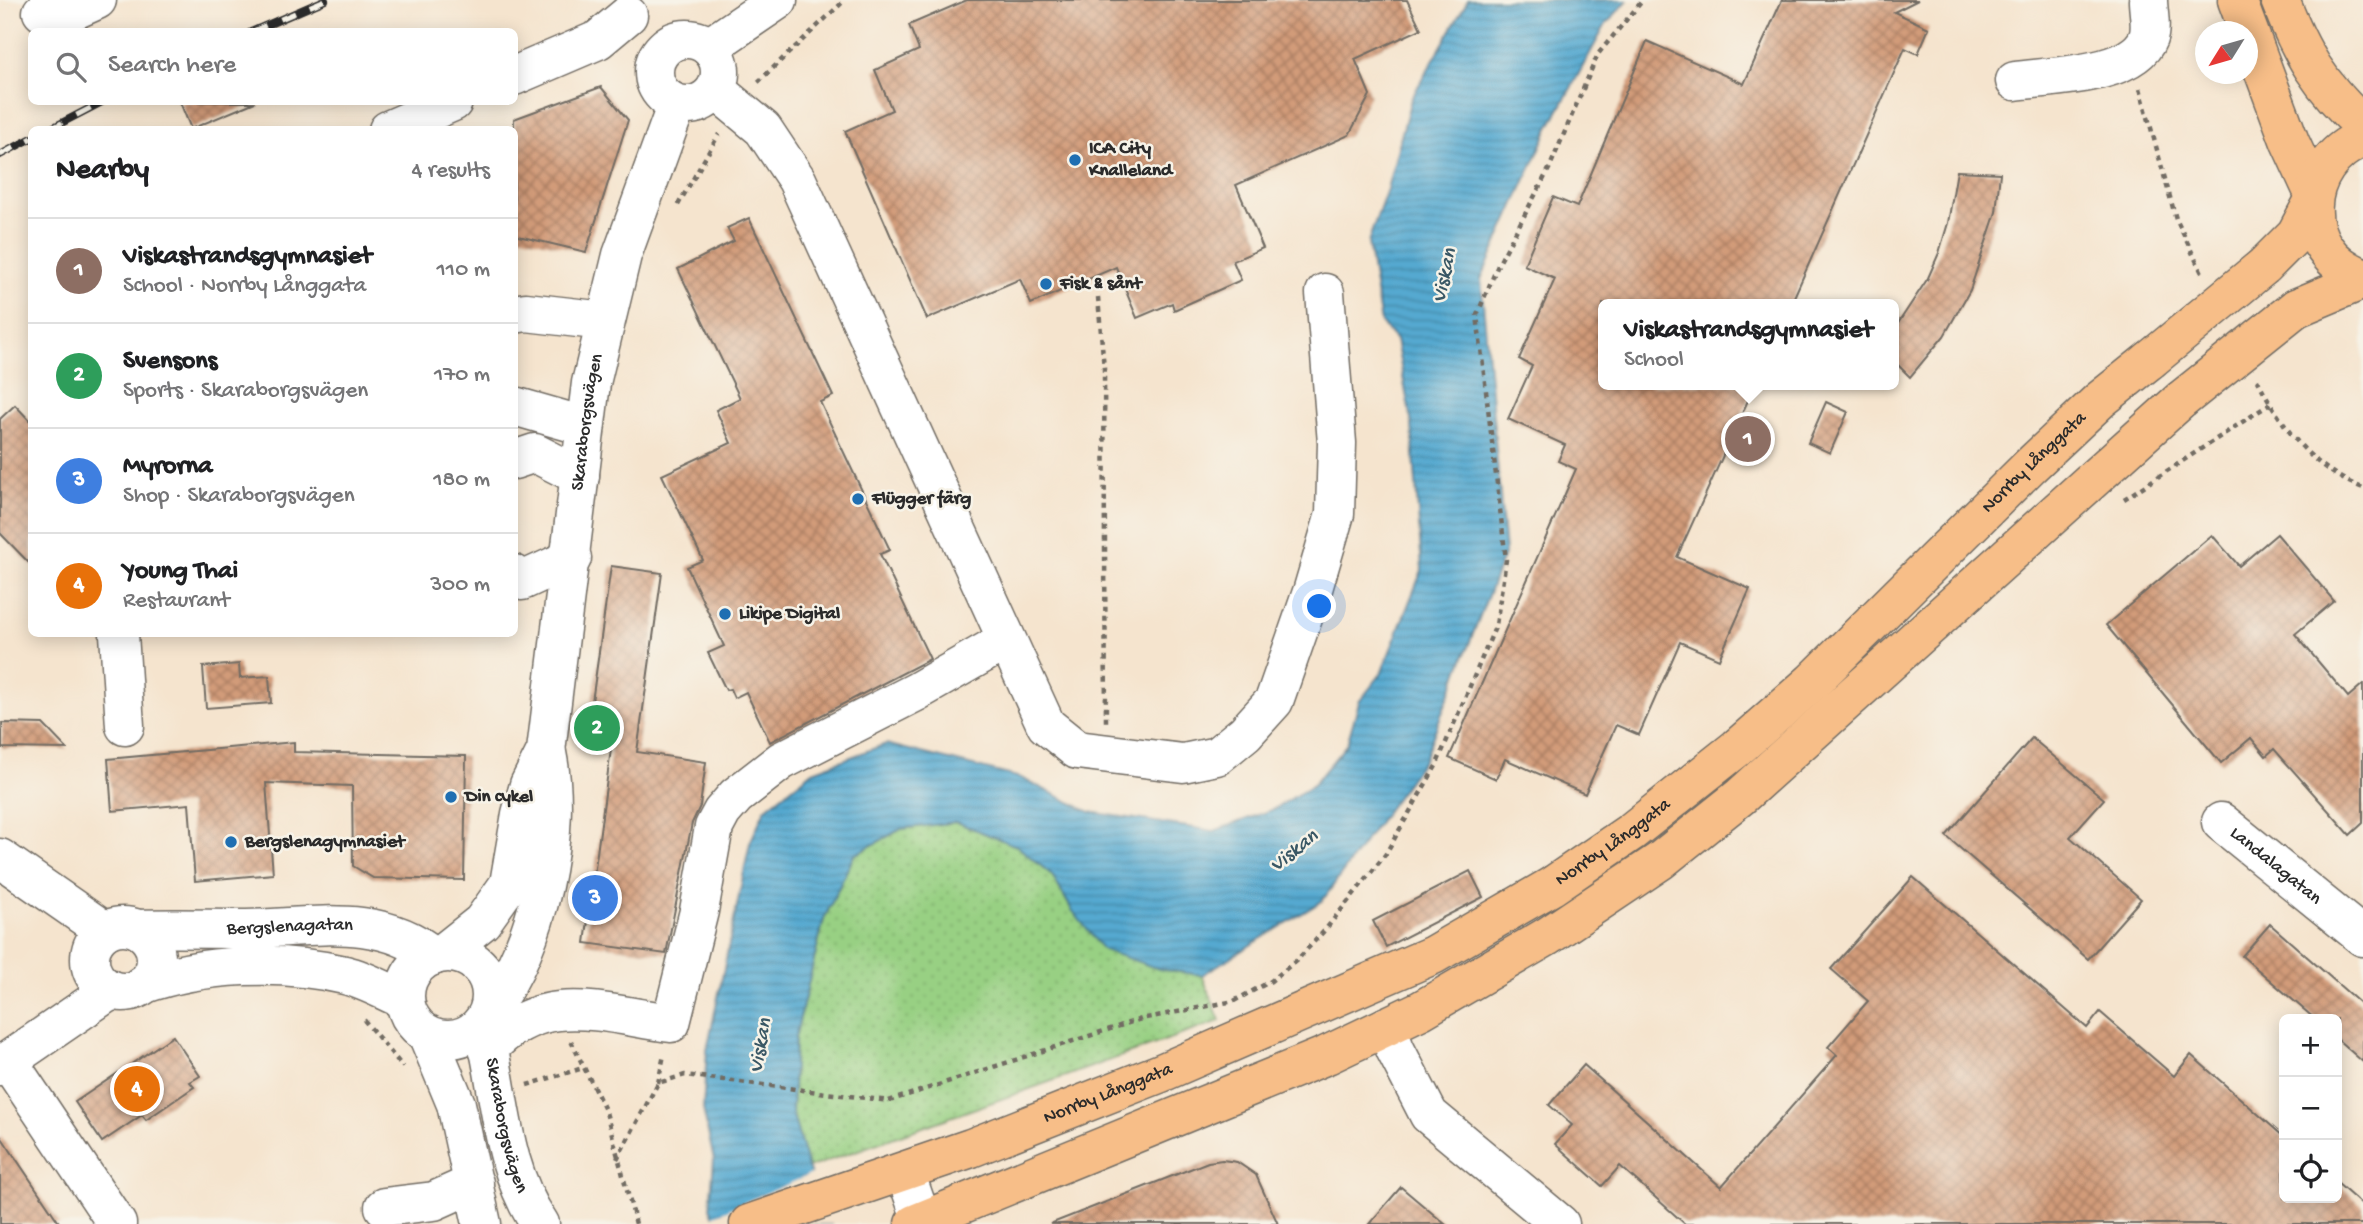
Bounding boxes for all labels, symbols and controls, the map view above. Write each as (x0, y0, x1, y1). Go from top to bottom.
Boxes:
north arrow (2195, 21, 2258, 84)
search box (28, 28, 518, 105)
icon: search (52, 48, 90, 86)
text: Search here (108, 51, 236, 82)
place label: ICA City Knalleland (1088, 138, 1174, 183)
marker: ICA City Knalleland (1067, 152, 1083, 168)
text: Nearby (56, 154, 149, 189)
text: 4 results (411, 158, 490, 185)
text: Viskastrandsgymnasiet (123, 242, 372, 273)
water label: Viskan (1428, 246, 1464, 305)
text: 1 (74, 257, 84, 284)
text: 110 m (437, 257, 490, 284)
text: School · Norrby Långgata (123, 273, 366, 300)
place label: Fisk & sånt (1059, 273, 1144, 296)
marker: Fisk & sånt (1038, 276, 1054, 292)
popup (1598, 299, 1899, 390)
text: Viskastrandsgymnasiet (1624, 316, 1873, 347)
text: Svensons (123, 347, 217, 378)
text: School (1624, 347, 1684, 374)
street label: Skaraborgsvägen (566, 351, 609, 492)
text: 2 (73, 362, 85, 389)
text: 170 m (434, 362, 490, 389)
text: Sports · Skaraborgsvägen (123, 378, 368, 405)
street label: Norrby Långgata (1977, 406, 2093, 519)
pin: 1 (1725, 413, 1771, 465)
text: Myrorna (123, 452, 213, 483)
text: 3 (73, 467, 85, 494)
text: 180 m (433, 467, 490, 494)
text: Shop · Skaraborgsvägen (123, 483, 355, 510)
place label: Flügger färg (871, 488, 972, 511)
marker: Flügger färg (850, 491, 866, 507)
text: Young Thai (123, 557, 238, 588)
text: 4 (74, 572, 84, 599)
text: 300 m (430, 572, 490, 599)
text: Restaurant (123, 588, 230, 615)
your location (1302, 589, 1336, 623)
place label: Likipe Digital (739, 603, 840, 626)
marker: Likipe Digital (717, 606, 733, 622)
pin: 2 (574, 702, 620, 754)
place label: Din cykel (463, 786, 533, 809)
marker: Din cykel (443, 789, 459, 805)
street label: Norrby Långgata (1551, 792, 1677, 892)
street label: Landalagatan (2225, 822, 2326, 910)
water label: Viskan (1266, 824, 1325, 879)
place label: Bergslenagymnasiet (244, 831, 407, 854)
marker: Bergslenagymnasiet (223, 834, 239, 850)
pin: 3 (572, 872, 618, 924)
street label: Bergslenagatan (226, 914, 354, 941)
map controls (2279, 1014, 2342, 1203)
button: + (2279, 1014, 2342, 1077)
water label: Viskan (745, 1016, 779, 1075)
street label: Skaraborgsvägen (479, 1056, 533, 1197)
street label: Norrby Långgata (1040, 1057, 1177, 1130)
pin: 4 (114, 1063, 160, 1115)
button: − (2279, 1077, 2342, 1140)
button: locate (2279, 1140, 2342, 1203)

